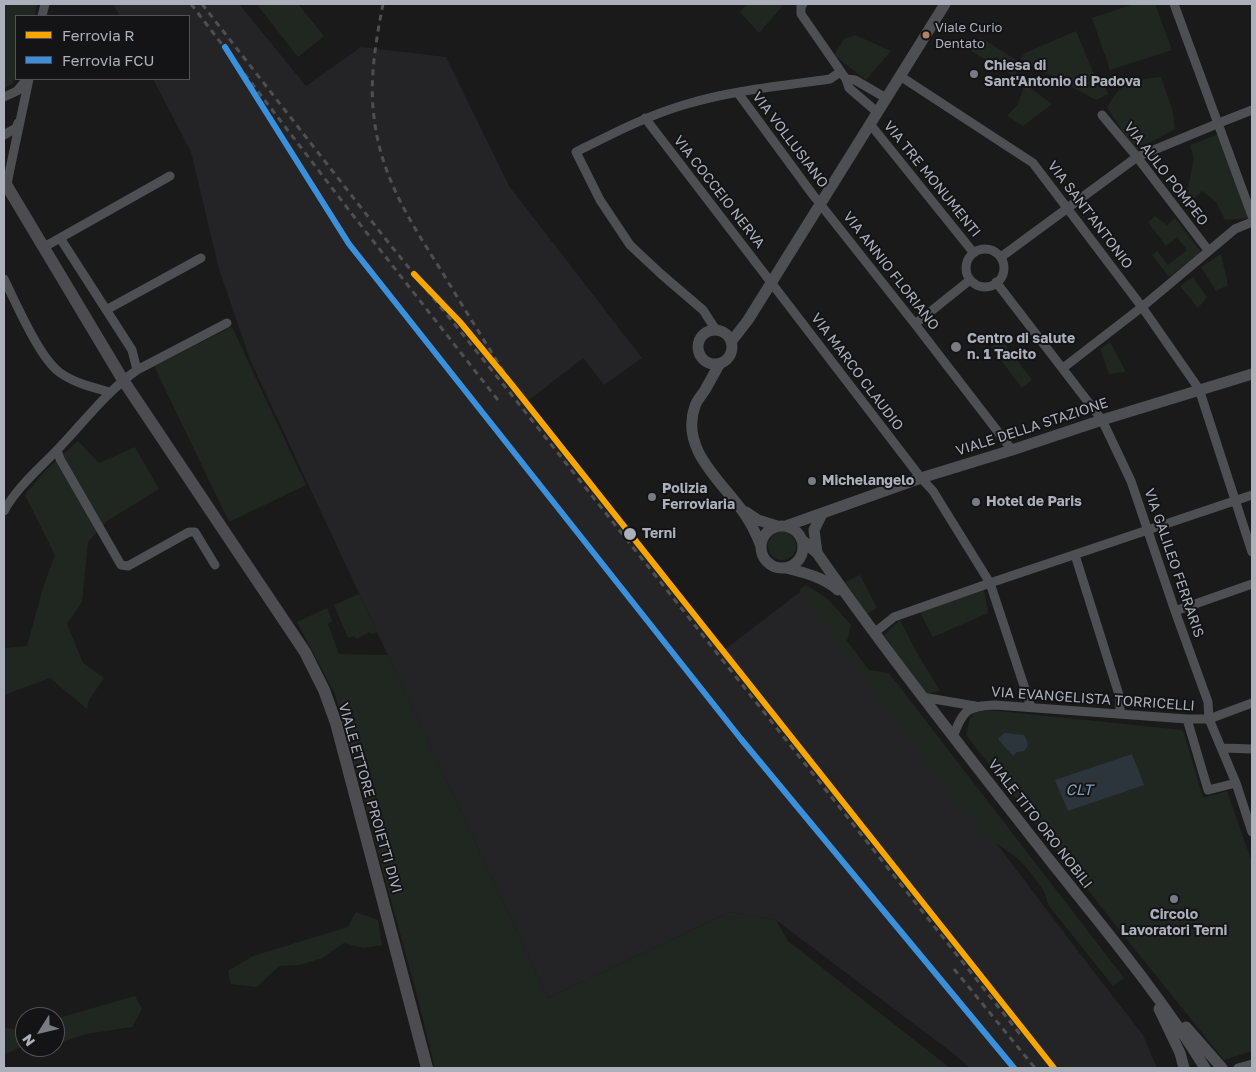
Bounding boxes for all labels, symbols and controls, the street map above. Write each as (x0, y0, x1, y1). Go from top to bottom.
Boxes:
legend (15, 15, 190, 80)
place label: Viale Curio Dentato (935, 20, 1002, 51)
text: Ferrovia R (62, 26, 135, 44)
marker: Viale Curio Dentato (921, 30, 931, 40)
text: Ferrovia FCU (62, 51, 154, 69)
place label: Chiesa di Sant'Antonio di Padova (984, 58, 1141, 90)
marker: Chiesa di Sant'Antonio di Padova (968, 68, 980, 80)
street label: VIA VOLLUSIANO (749, 89, 831, 191)
street label: VIA TRE MONUMENTI (880, 118, 984, 240)
street label: VIA AULO POMPEO (1120, 119, 1212, 229)
street label: VIA COCCEIO NERVA (670, 132, 768, 252)
street label: VIA SANT'ANTONIO (1044, 158, 1136, 272)
street label: VIA ANNIO FLORIANO (839, 208, 943, 334)
street label: VIA MARCO CLAUDIO (807, 310, 907, 434)
place label: Centro di salute n. 1 Tacito (967, 331, 1075, 364)
marker: Centro di salute n. 1 Tacito (949, 340, 963, 354)
street label: VIALE DELLA STAZIONE (954, 394, 1110, 460)
place label: Michelangelo (822, 473, 914, 489)
marker: Michelangelo (806, 475, 818, 487)
place label: Polizia Ferroviaria (662, 481, 735, 514)
street label: VIA GALILEO FERRARIS (1141, 486, 1207, 640)
marker: Polizia Ferroviaria (646, 491, 658, 503)
place label: Hotel de Paris (986, 494, 1082, 510)
marker: Hotel de Paris (970, 496, 982, 508)
marker: Terni (622, 526, 638, 542)
place label: Terni (642, 526, 676, 542)
street label: VIA EVANGELISTA TORRICELLI (991, 684, 1195, 714)
street label: VIALE ETTORE PROIETTI DIVI (335, 701, 405, 895)
street label: VIALE TITO ORO NOBILI (984, 756, 1096, 892)
water label: CLT (1066, 781, 1092, 799)
marker: Circolo Lavoratori Terni (1168, 893, 1180, 905)
place label: Circolo Lavoratori Terni (1121, 907, 1227, 940)
north arrow (15, 1007, 65, 1057)
text: N (18, 1031, 38, 1050)

